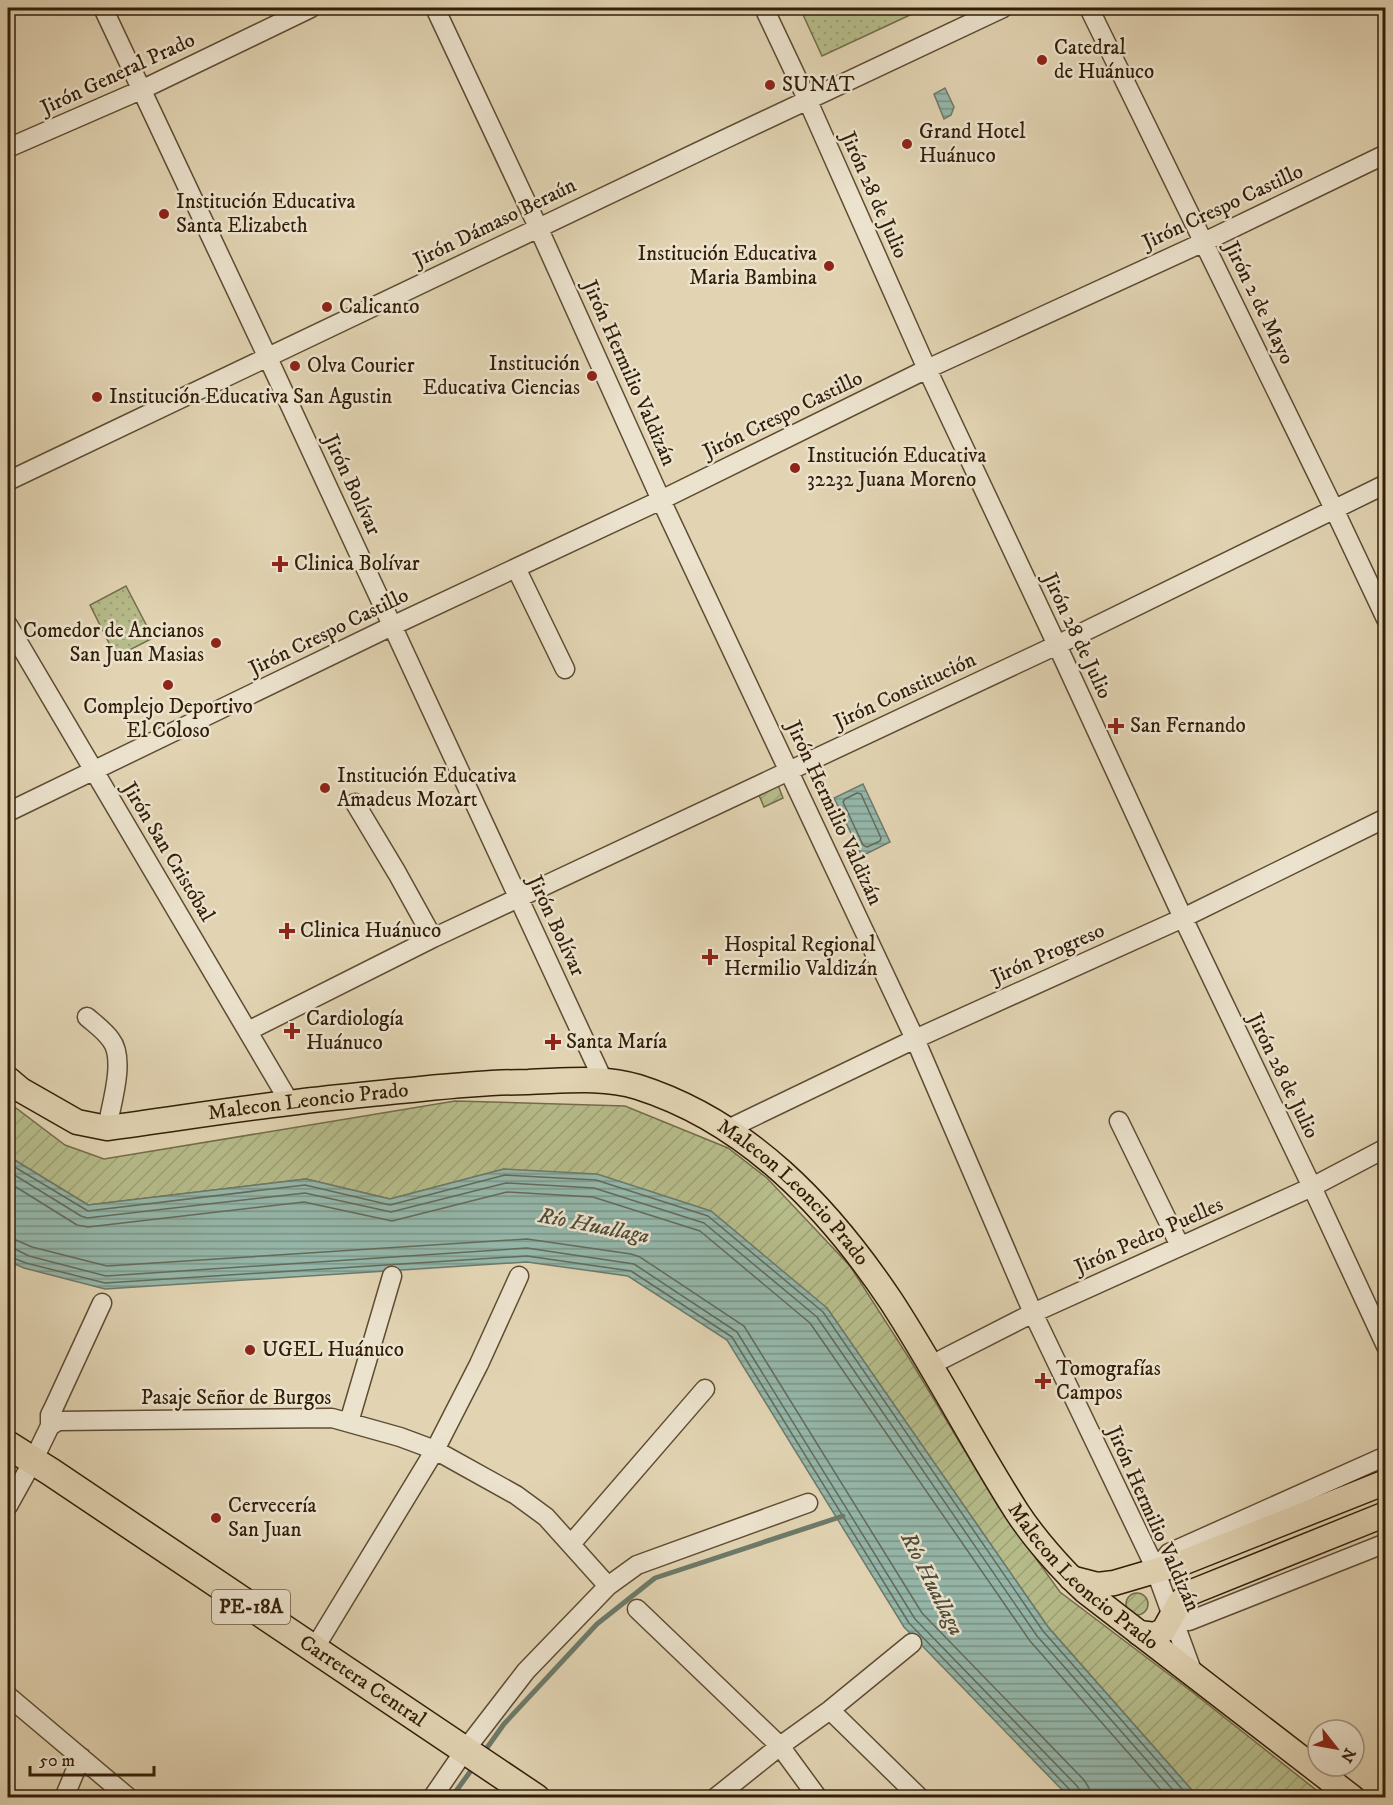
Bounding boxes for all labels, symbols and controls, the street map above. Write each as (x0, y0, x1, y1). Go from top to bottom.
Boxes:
street label: Jirón General Prado (35, 27, 199, 122)
place label: Catedral de Huánuco (1054, 35, 1154, 85)
marker: Catedral de Huánuco (1035, 53, 1049, 67)
place label: SUNAT (782, 72, 855, 98)
marker: SUNAT (763, 78, 777, 92)
place label: Grand Hotel Huánuco (919, 119, 1026, 169)
street label: Jirón 28 de Julio (834, 126, 914, 262)
marker: Grand Hotel Huánuco (900, 137, 914, 151)
street label: Jirón Crespo Castillo (1137, 158, 1307, 256)
street label: Jirón Dámaso Beraún (408, 172, 581, 275)
place label: Institución Educativa Santa Elizabeth (176, 189, 356, 239)
marker: Institución Educativa Santa Elizabeth (157, 207, 171, 221)
street label: Jirón 2 de Mayo (1217, 236, 1300, 369)
place label: Institución Educativa Maria Bambina (638, 241, 817, 291)
marker: Institución Educativa Maria Bambina (822, 259, 836, 273)
street label: Jirón Hermilio Valdizán (576, 274, 682, 470)
place label: Calicanto (339, 294, 419, 320)
marker: Calicanto (320, 300, 334, 314)
place label: Institución Educativa Ciencias (422, 351, 580, 401)
place label: Olva Courier (307, 353, 415, 379)
marker: Olva Courier (288, 359, 302, 373)
street label: Jirón Crespo Castillo (697, 365, 867, 466)
marker: Institución Educativa Ciencias (585, 369, 599, 383)
place label: Institución Educativa San Agustin (109, 384, 392, 410)
marker: Institución Educativa San Agustin (90, 390, 104, 404)
street label: Jirón Bolívar (317, 429, 387, 540)
place label: Institución Educativa 32232 Juana Moreno (807, 443, 987, 493)
marker: Institución Educativa 32232 Juana Moreno (788, 461, 802, 475)
place label: Clinica Bolívar (294, 551, 420, 577)
marker: Clinica Bolívar (271, 555, 289, 573)
street label: Jirón 28 de Julio (1036, 567, 1117, 703)
street label: Jirón Crespo Castillo (243, 582, 413, 683)
place label: Comedor de Ancianos San Juan Masias (23, 618, 204, 668)
marker: Comedor de Ancianos San Juan Masias (209, 636, 223, 650)
street label: Jirón Constitución (828, 647, 980, 736)
marker: Complejo Deportivo El Coloso (161, 678, 175, 692)
place label: Complejo Deportivo El Coloso (83, 694, 253, 744)
place label: San Fernando (1130, 713, 1246, 739)
street label: Jirón Hermilio Valdizán (779, 715, 888, 909)
marker: San Fernando (1107, 717, 1125, 735)
place label: Institución Educativa Amadeus Mozart (337, 763, 517, 813)
street label: Jirón San Cristóbal (115, 776, 220, 927)
marker: Institución Educativa Amadeus Mozart (318, 781, 332, 795)
street label: Jirón Bolívar (521, 870, 591, 981)
place label: Clinica Huánuco (300, 918, 441, 944)
street label: Jirón Progreso (986, 918, 1109, 991)
marker: Clinica Huánuco (278, 922, 296, 940)
place label: Hospital Regional Hermilio Valdizán (724, 932, 878, 982)
marker: Hospital Regional Hermilio Valdizán (701, 948, 719, 966)
place label: Cardiología Huánuco (306, 1006, 404, 1056)
street label: Jirón 28 de Julio (1241, 1007, 1324, 1143)
marker: Cardiología Huánuco (283, 1022, 301, 1040)
place label: Santa María (566, 1029, 667, 1055)
marker: Santa María (544, 1033, 562, 1051)
street label: Malecon Leoncio Prado (206, 1077, 410, 1127)
street label: Malecon Leoncio Prado (712, 1113, 875, 1271)
street label: Jirón Pedro Puelles (1069, 1192, 1227, 1281)
water label: Río Huallaga (535, 1202, 652, 1250)
place label: UGEL Huánuco (262, 1337, 404, 1363)
marker: UGEL Huánuco (243, 1343, 257, 1357)
place label: Tomografías Campos (1056, 1356, 1161, 1406)
marker: Tomografías Campos (1034, 1372, 1052, 1390)
street label: Pasaje Señor de Burgos (141, 1385, 331, 1411)
street label: Jirón Hermilio Valdizán (1100, 1420, 1206, 1616)
place label: Cervecería San Juan (228, 1493, 317, 1543)
street label: Malecon Leoncio Prado (1002, 1498, 1164, 1656)
marker: Cervecería San Juan (209, 1511, 223, 1525)
water label: Río Huallaga (894, 1527, 970, 1640)
road number: PE-18A (212, 1590, 290, 1624)
street label: Carretera Central (294, 1629, 431, 1734)
north arrow (1306, 1718, 1366, 1778)
scale bar (30, 1739, 154, 1777)
text: N (1336, 1744, 1360, 1766)
text: 50 m (39, 1750, 75, 1772)

